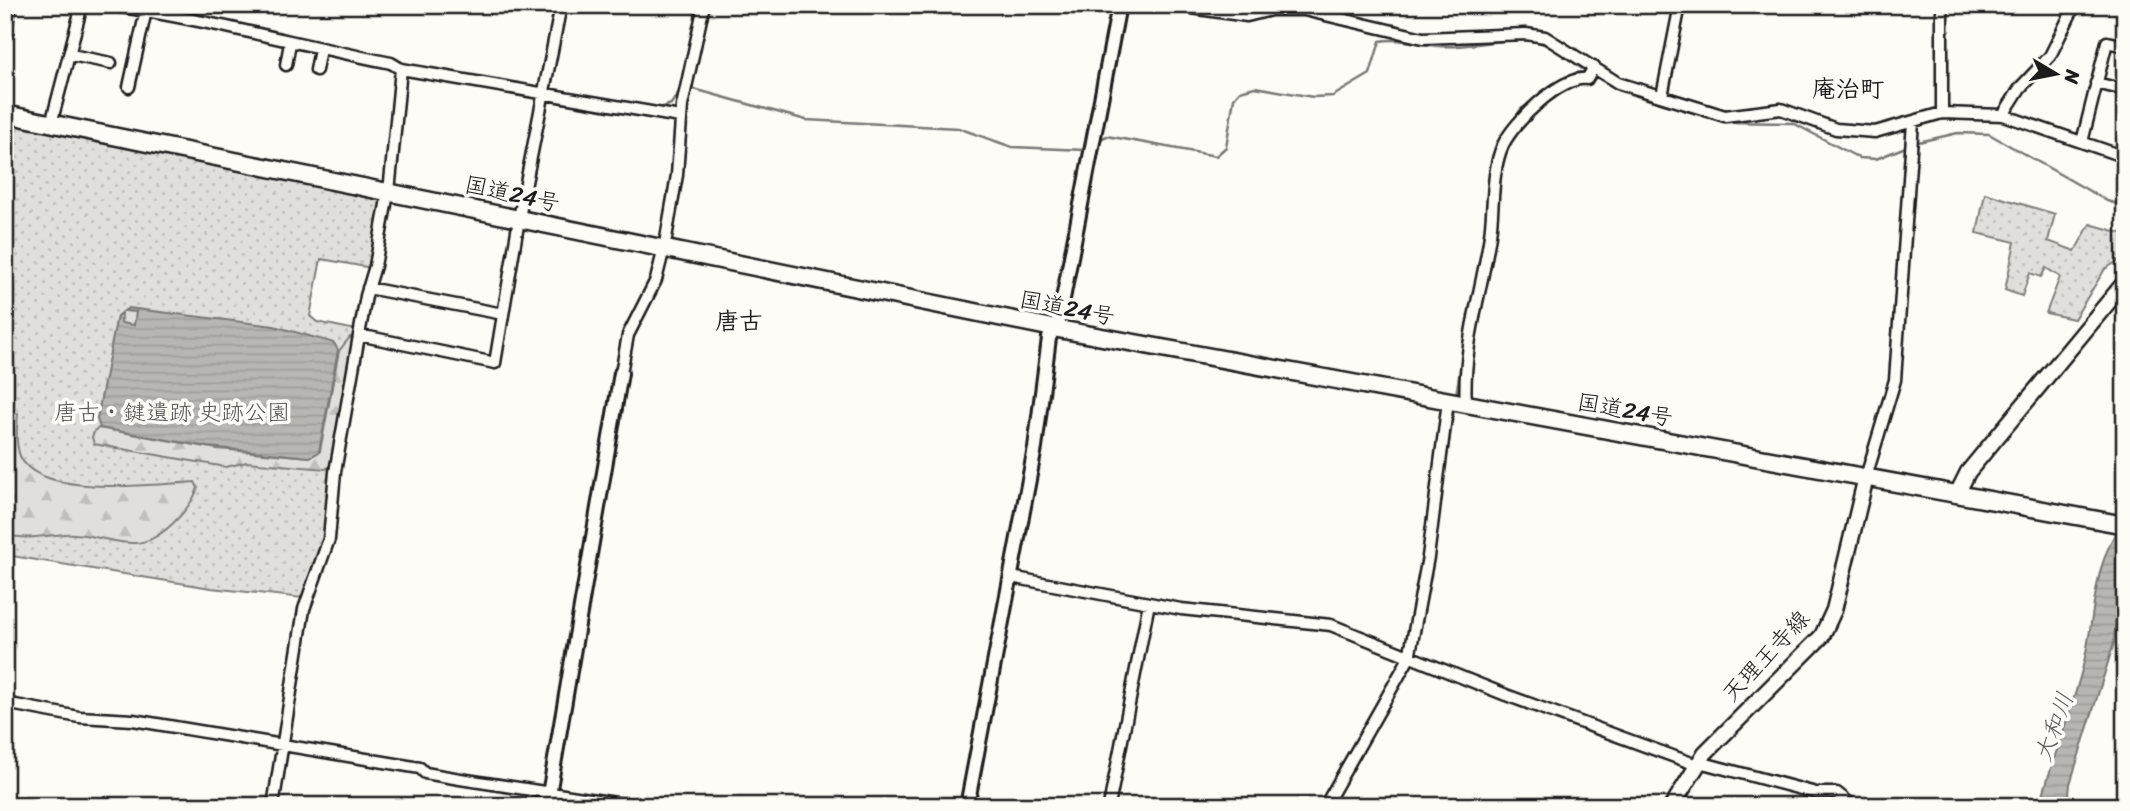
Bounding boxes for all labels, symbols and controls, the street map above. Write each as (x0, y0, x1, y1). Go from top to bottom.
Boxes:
north arrow (2022, 38, 2092, 108)
text: N (2055, 67, 2090, 87)
district label: 庵治町 (1812, 68, 1884, 110)
street label: 国道24号 (460, 164, 564, 224)
street label: 国道24号 (1016, 279, 1118, 337)
district label: 唐古 (715, 300, 763, 342)
street label: 国道24号 (1574, 381, 1676, 439)
park label: 唐古・鍵遺跡 史跡公園 (54, 392, 290, 433)
street label: 天理王寺線 (1712, 600, 1820, 712)
water label: 大和川 (2022, 686, 2086, 768)

